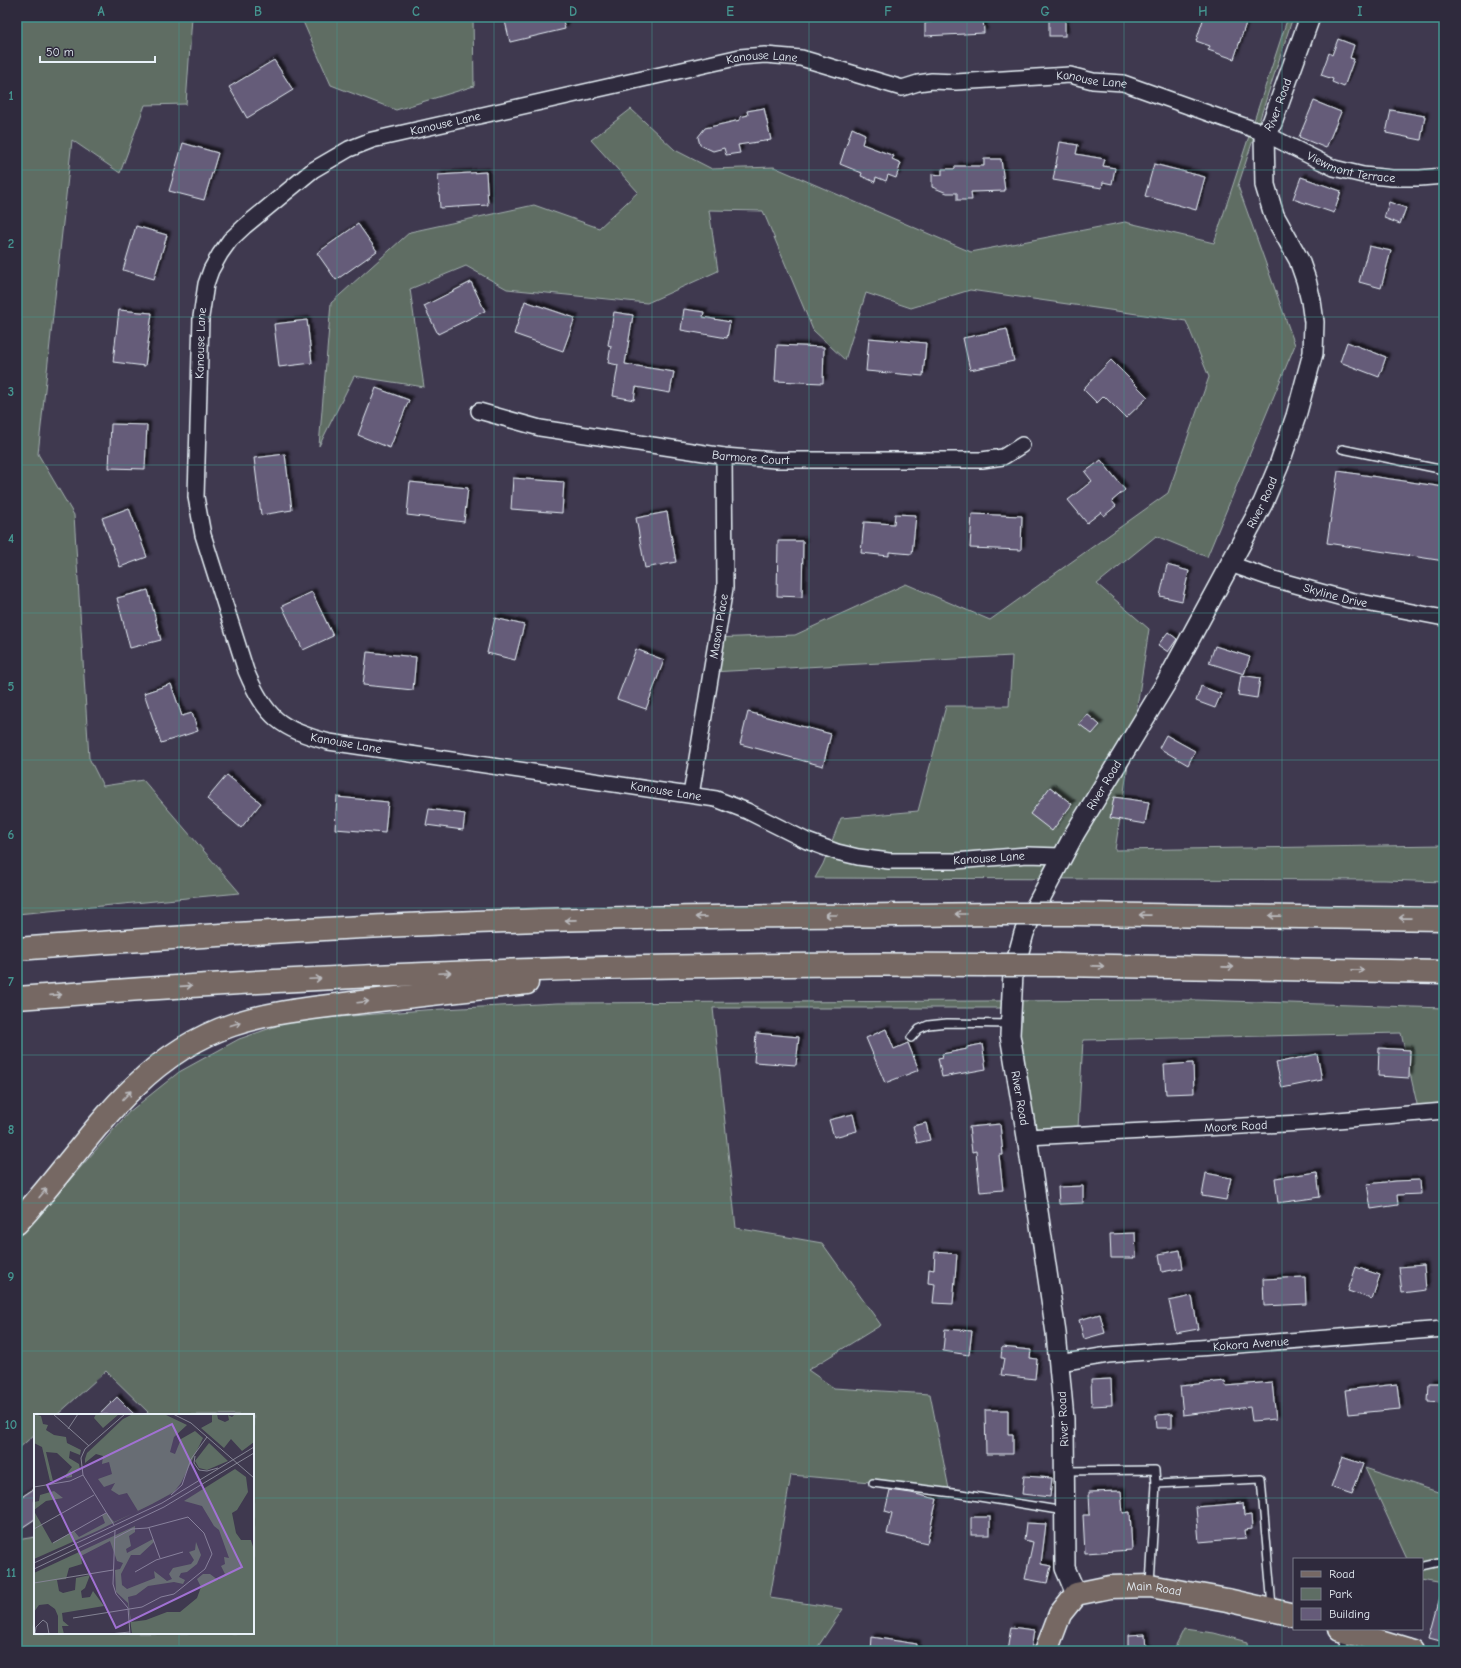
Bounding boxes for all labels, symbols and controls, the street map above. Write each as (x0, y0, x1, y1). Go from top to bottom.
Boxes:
text: A (97, 4, 105, 19)
text: B (254, 4, 262, 19)
text: C (412, 4, 420, 19)
text: D (569, 4, 577, 19)
text: E (726, 4, 734, 19)
text: F (884, 4, 892, 19)
text: G (1040, 4, 1050, 19)
text: H (1198, 4, 1208, 19)
text: I (1357, 4, 1363, 19)
scale bar (40, 38, 155, 64)
text: 50 m (46, 45, 74, 59)
street label: Kanouse Lane (725, 48, 798, 67)
street label: Kanouse Lane (1056, 68, 1129, 91)
street label: River Road (1261, 77, 1294, 134)
text: 1 (8, 88, 14, 103)
street label: Kanouse Lane (409, 109, 482, 138)
street label: Viewmont Terrace (1305, 149, 1395, 185)
text: 2 (8, 236, 14, 251)
street label: Kanouse Lane (192, 306, 209, 379)
text: 3 (8, 384, 14, 399)
street label: Barmore Court (711, 447, 790, 467)
street label: River Road (1244, 475, 1280, 531)
text: 4 (8, 531, 14, 546)
street label: Skyline Drive (1302, 580, 1369, 610)
street label: Mason Place (706, 593, 731, 660)
text: 5 (8, 679, 15, 694)
street label: Kanouse Lane (310, 730, 382, 756)
street label: River Road (1084, 758, 1124, 812)
street label: Kanouse Lane (630, 778, 702, 804)
text: 6 (8, 827, 15, 842)
street label: Kanouse Lane (953, 849, 1025, 867)
one-way arrow (955, 910, 968, 918)
one-way arrow (825, 911, 838, 919)
one-way arrow (1139, 911, 1152, 919)
one-way arrow (1269, 912, 1282, 920)
one-way arrow (695, 913, 708, 921)
one-way arrow (1399, 914, 1412, 922)
one-way arrow (565, 916, 578, 923)
one-way arrow (1091, 962, 1104, 970)
one-way arrow (1221, 963, 1234, 971)
one-way arrow (1351, 966, 1364, 974)
one-way arrow (438, 969, 451, 977)
text: 7 (8, 974, 14, 989)
one-way arrow (308, 975, 321, 983)
one-way arrow (179, 982, 192, 989)
one-way arrow (49, 992, 62, 999)
one-way arrow (356, 998, 369, 1006)
one-way arrow (228, 1020, 241, 1027)
street label: River Road (1008, 1070, 1032, 1126)
one-way arrow (122, 1090, 132, 1100)
street label: Moore Road (1204, 1118, 1268, 1135)
text: 8 (8, 1122, 14, 1137)
one-way arrow (38, 1188, 47, 1199)
text: 9 (8, 1269, 15, 1284)
street label: Kokora Avenue (1212, 1334, 1290, 1354)
street label: River Road (1055, 1391, 1071, 1447)
inset map (34, 1414, 254, 1634)
text: 10 (5, 1417, 17, 1432)
legend (1293, 1558, 1423, 1630)
text: 11 (6, 1565, 16, 1580)
text: Road (1329, 1567, 1355, 1581)
street label: Main Road (1126, 1579, 1183, 1599)
text: Park (1329, 1587, 1352, 1601)
text: Building (1329, 1607, 1370, 1621)

